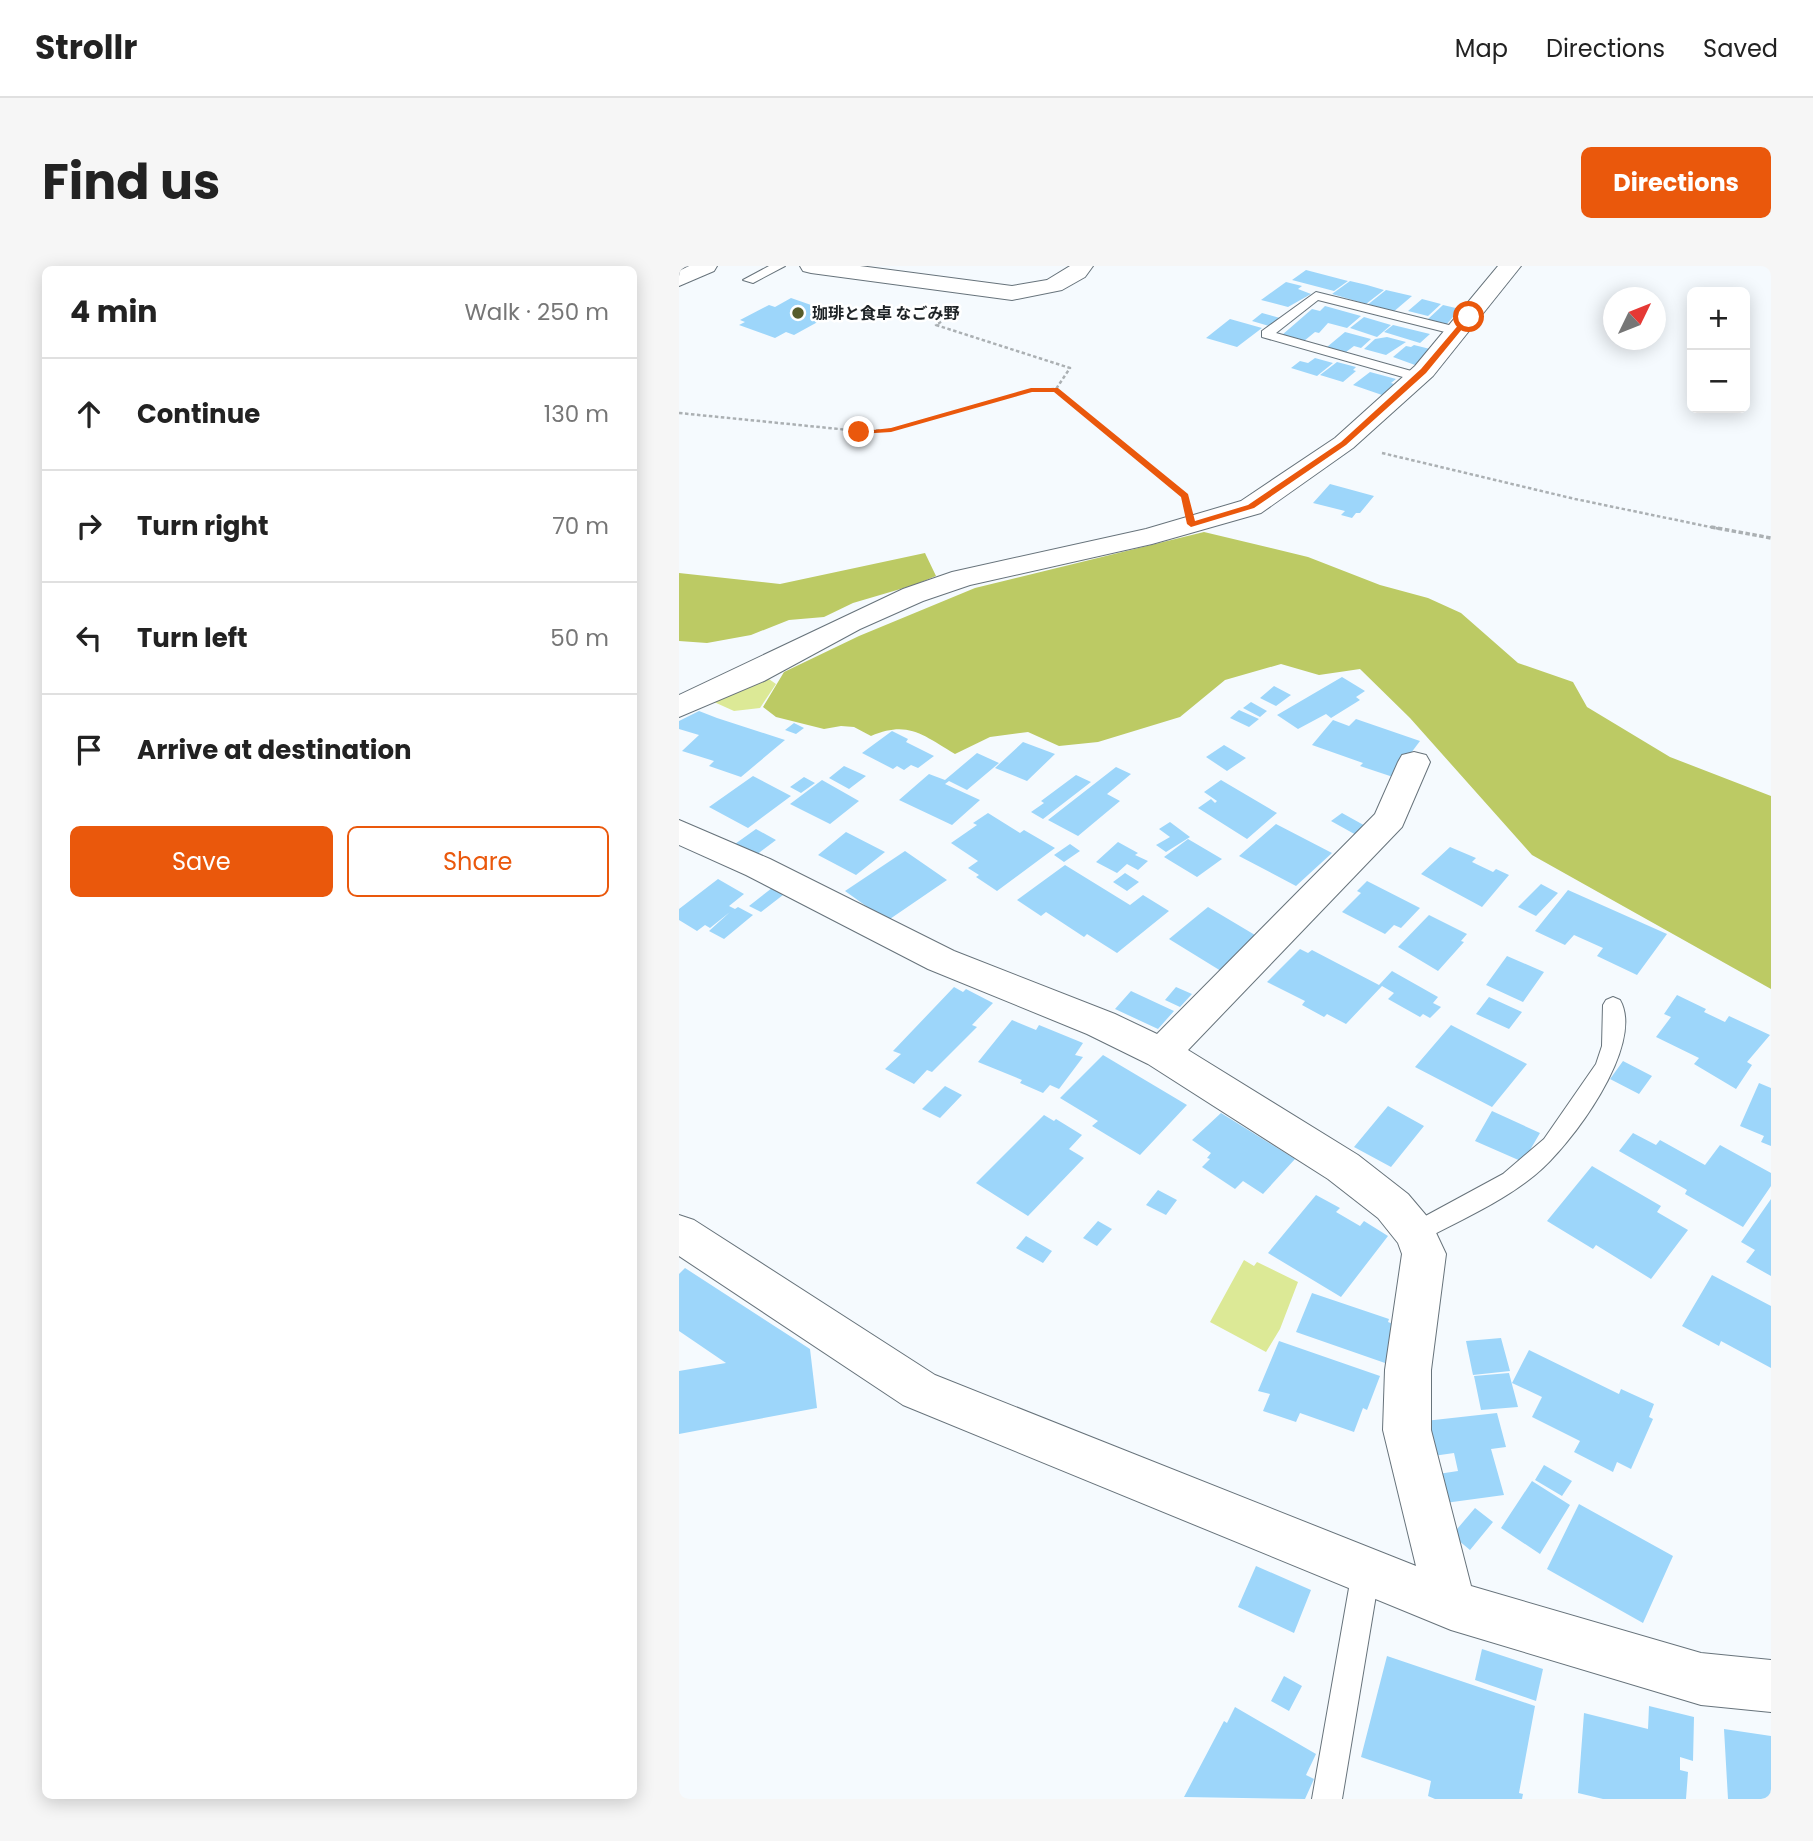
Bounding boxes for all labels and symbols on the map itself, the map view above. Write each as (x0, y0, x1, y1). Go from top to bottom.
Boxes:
north arrow (1603, 287, 1666, 350)
route start (1453, 301, 1484, 332)
place label: 珈琲と食卓 なごみ野 (812, 302, 959, 325)
marker: 珈琲と食卓 なごみ野 (790, 305, 806, 321)
route end (843, 416, 874, 447)

